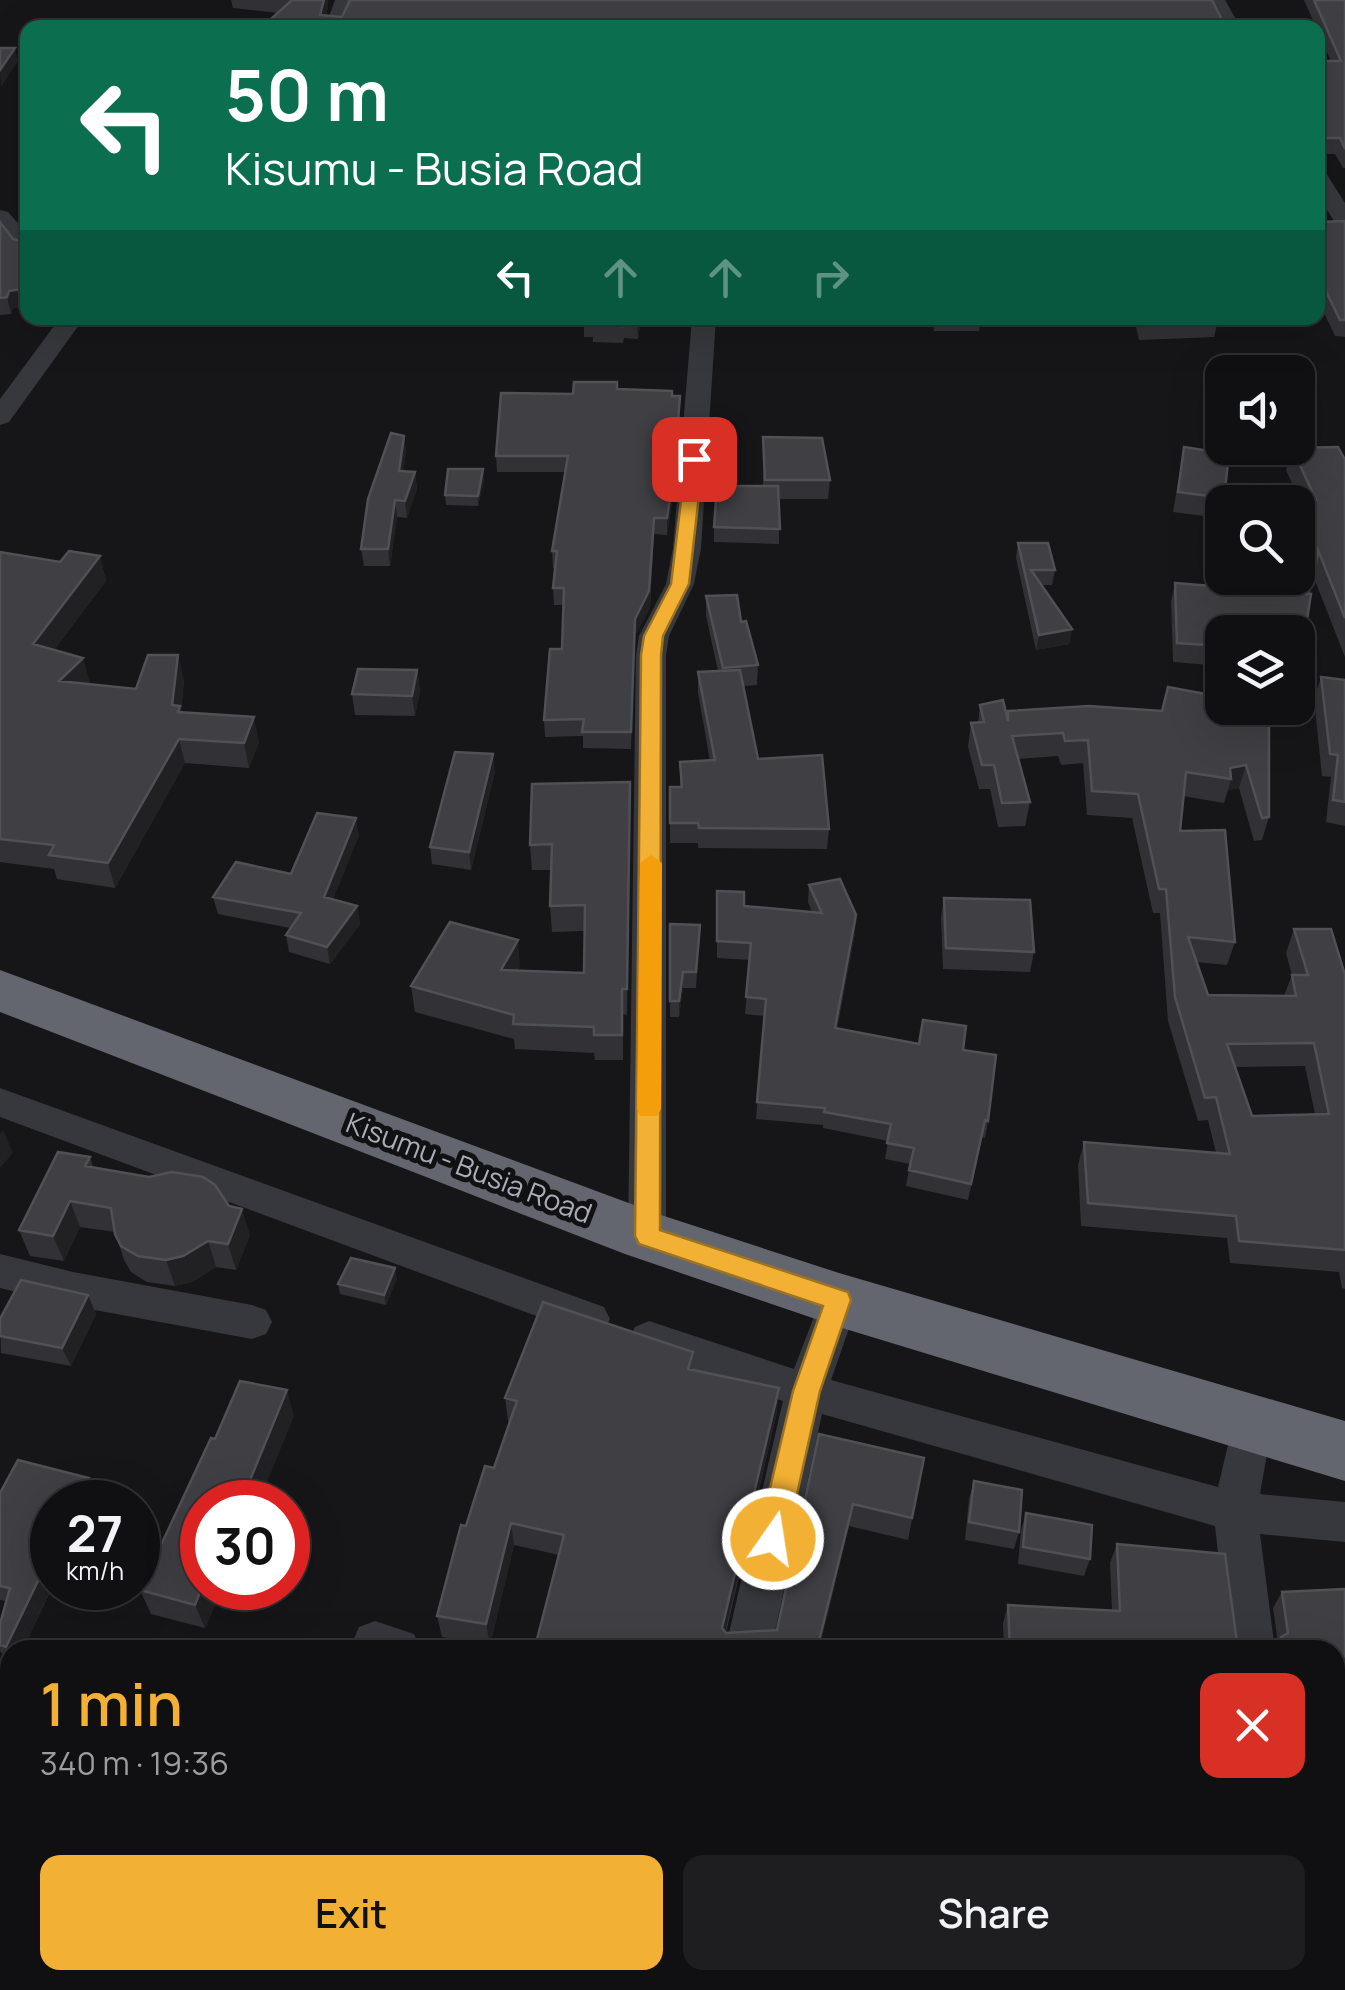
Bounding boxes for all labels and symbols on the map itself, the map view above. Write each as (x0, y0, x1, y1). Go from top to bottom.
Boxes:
pin (652, 417, 737, 502)
street label: Kisumu - Busia Road (341, 1103, 598, 1231)
speed limit sign: 30 (180, 1480, 310, 1610)
position arrow (721, 1487, 825, 1591)

